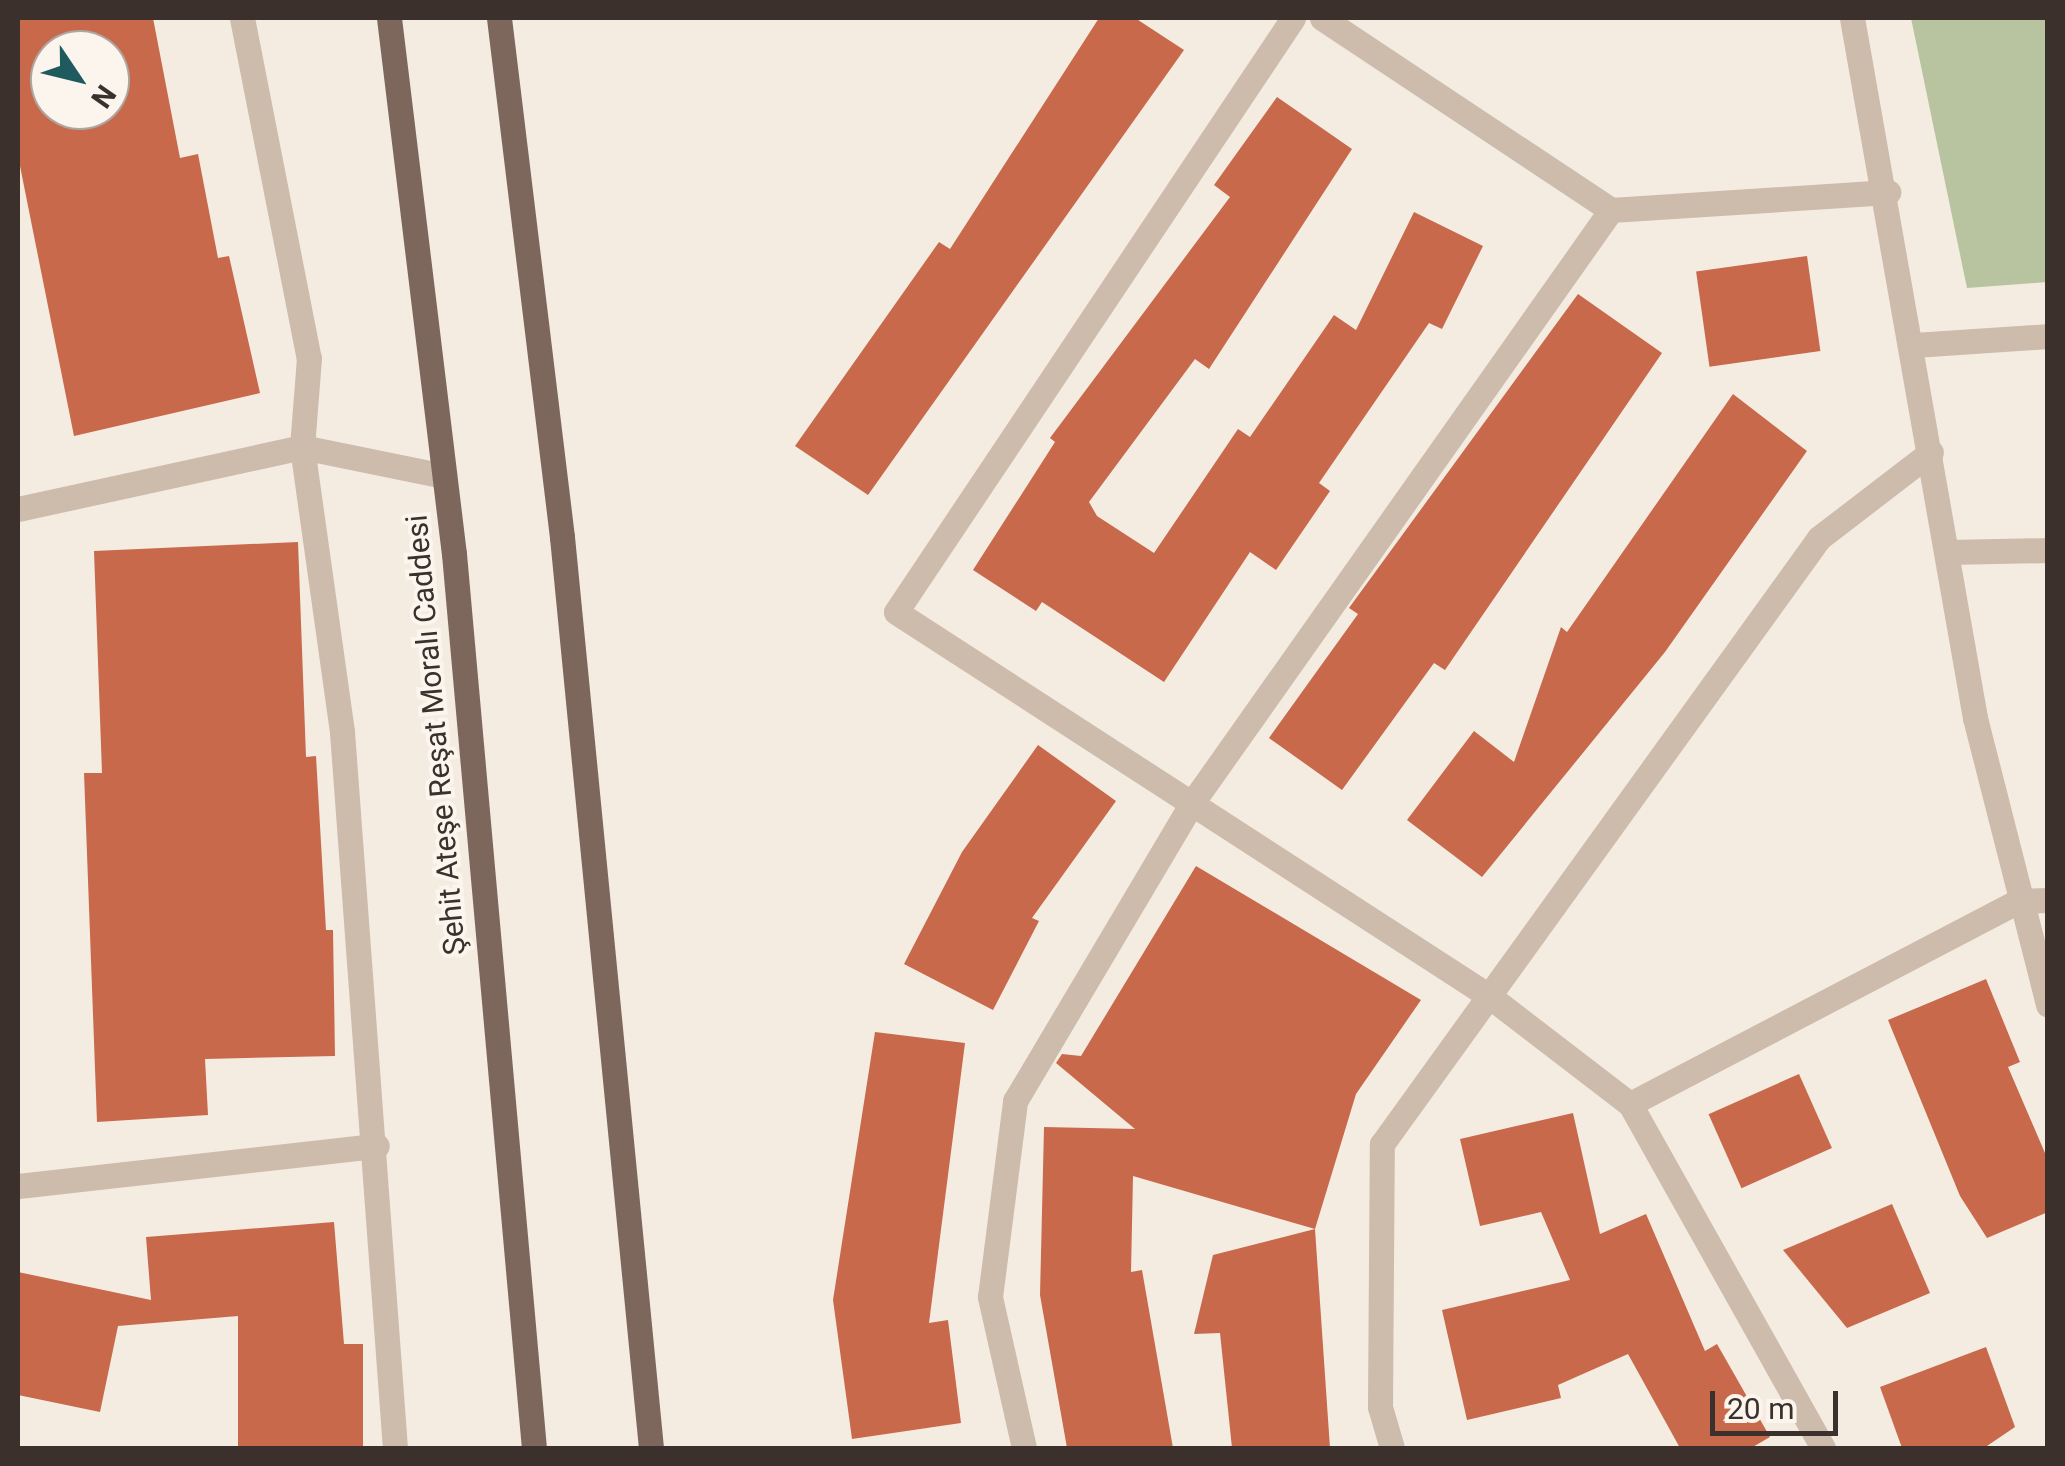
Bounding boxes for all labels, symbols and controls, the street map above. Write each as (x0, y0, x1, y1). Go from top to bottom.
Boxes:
north arrow (30, 30, 130, 130)
text: N (84, 79, 123, 114)
street label: Şehit Ateşe Reşat Moralı Caddesi (399, 513, 473, 957)
scale bar (1715, 1371, 1842, 1433)
text: 20 m (1727, 1391, 1794, 1426)

